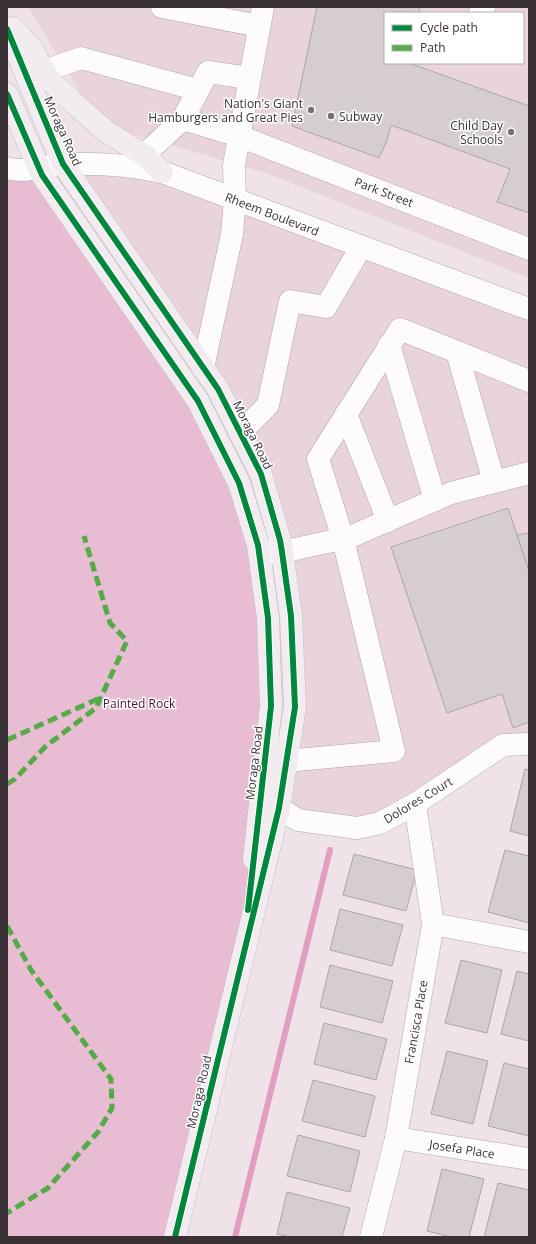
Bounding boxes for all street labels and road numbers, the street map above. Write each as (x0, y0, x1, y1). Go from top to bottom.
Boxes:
street label: Moraga Road (40, 93, 86, 169)
street label: Park Street (352, 173, 416, 211)
street label: Rheem Boulevard (223, 188, 321, 240)
street label: Moraga Road (229, 398, 277, 472)
street label: Moraga Road (241, 725, 267, 801)
street label: Dolores Court (380, 773, 456, 827)
street label: Francisca Place (400, 979, 432, 1065)
street label: Moraga Road (182, 1054, 216, 1130)
street label: Josefa Place (427, 1135, 496, 1163)

